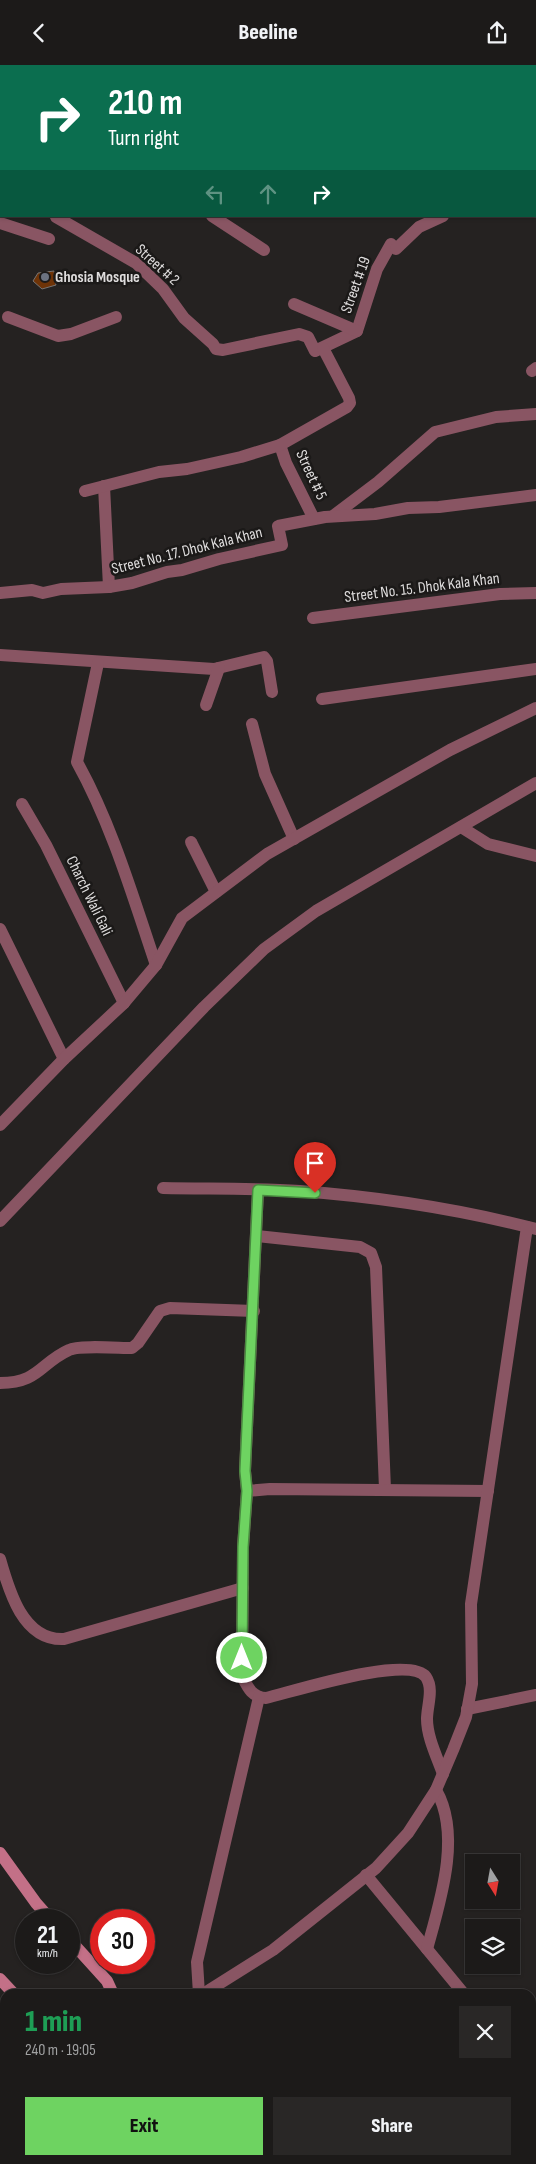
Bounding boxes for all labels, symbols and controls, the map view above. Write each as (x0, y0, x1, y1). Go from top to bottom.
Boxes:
icon: back (25, 19, 53, 47)
text: Beeline (238, 19, 298, 46)
icon: share (483, 19, 511, 47)
text: 210 m (108, 82, 182, 125)
icon: right (25, 85, 90, 150)
text: Turn right (108, 125, 179, 152)
icon: left (201, 180, 229, 208)
icon: ahead (254, 180, 282, 208)
icon: right (307, 180, 335, 208)
street label: Street # 2 (131, 240, 183, 290)
street label: Street # 19 (337, 254, 375, 316)
place label: Ghosia Mosque (55, 268, 140, 287)
marker: Ghosia Mosque (39, 271, 51, 283)
street label: Street # 5 (291, 447, 331, 503)
street label: Street No. 17. Dhok Kala Khan (110, 523, 264, 579)
street label: Street No. 15. Dhok Kala Khan (343, 569, 501, 607)
street label: Charch Wali Gali (62, 853, 116, 939)
pin (294, 1142, 336, 1193)
icon: arrive (301, 1149, 329, 1177)
position arrow (215, 1631, 267, 1683)
north arrow (465, 1854, 520, 1909)
map controls (465, 1854, 520, 1974)
speed limit sign: 30 (90, 1909, 155, 1974)
button: layers (465, 1919, 520, 1974)
text: 21 (37, 1920, 58, 1951)
text: km/h (37, 1946, 58, 1961)
text: 1 min (25, 2004, 82, 2040)
button: close (459, 2006, 511, 2058)
text: 240 m · 19:05 (25, 2041, 96, 2060)
button: Exit (25, 2097, 263, 2155)
button: Share (273, 2097, 511, 2155)

